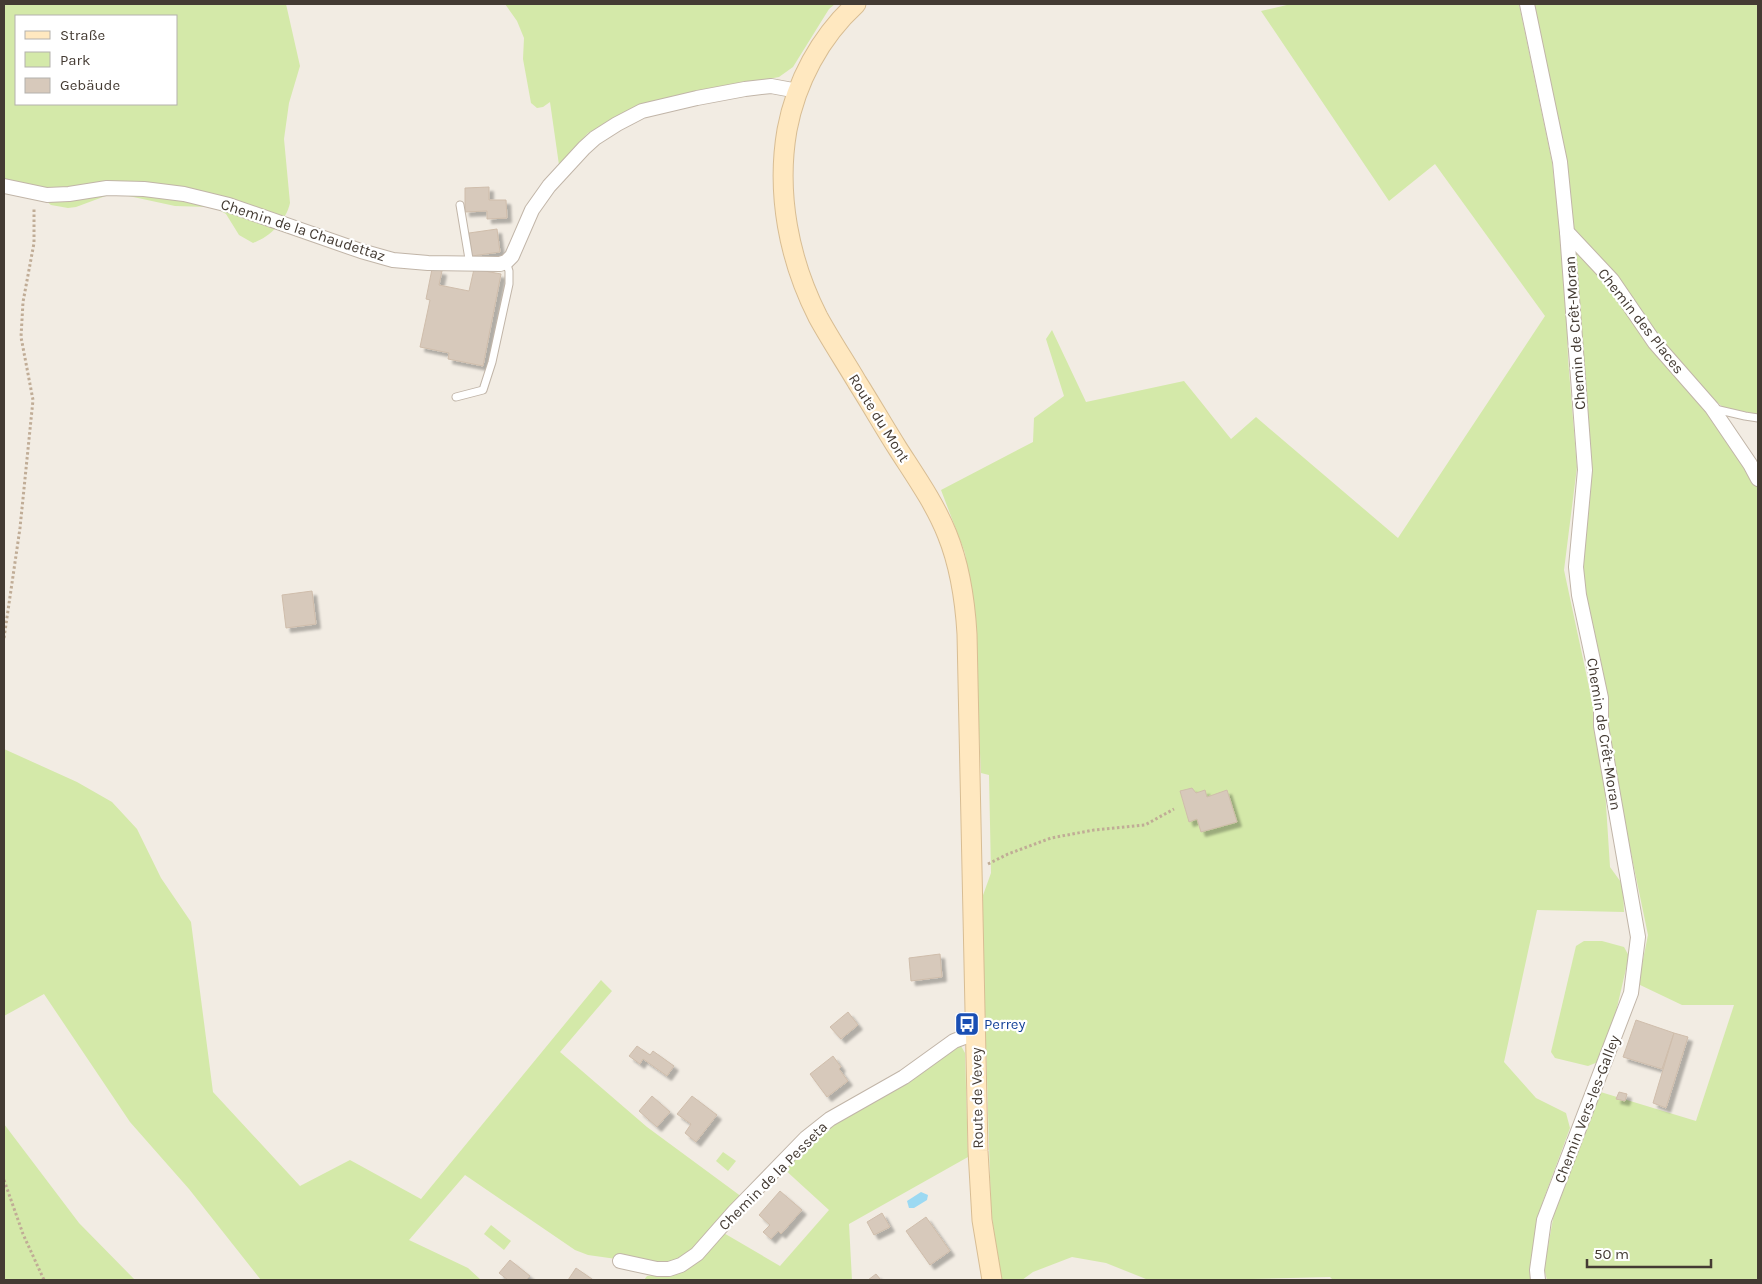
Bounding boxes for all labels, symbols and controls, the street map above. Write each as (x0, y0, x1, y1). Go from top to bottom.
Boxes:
legend (15, 15, 178, 105)
text: Straße (60, 26, 105, 44)
text: Park (60, 51, 90, 69)
text: Gebäude (60, 76, 120, 94)
street label: Chemin de la Chaudettaz (218, 195, 388, 265)
street label: Chemin de Crêt-Moran (1561, 256, 1589, 410)
street label: Chemin des Places (1594, 265, 1688, 377)
street label: Route du Mont (845, 371, 913, 466)
street label: Chemin de Crêt-Moran (1583, 657, 1625, 811)
bus stop icon: Perrey (954, 1011, 980, 1037)
place label: Perrey (984, 1015, 1026, 1033)
street label: Chemin Vers-les-Galley (1550, 1032, 1624, 1186)
street label: Route de Vevey (967, 1047, 987, 1149)
street label: Chemin de la Pesseta (715, 1118, 831, 1234)
scale bar (1587, 1236, 1711, 1268)
text: 50 m (1594, 1245, 1629, 1263)

